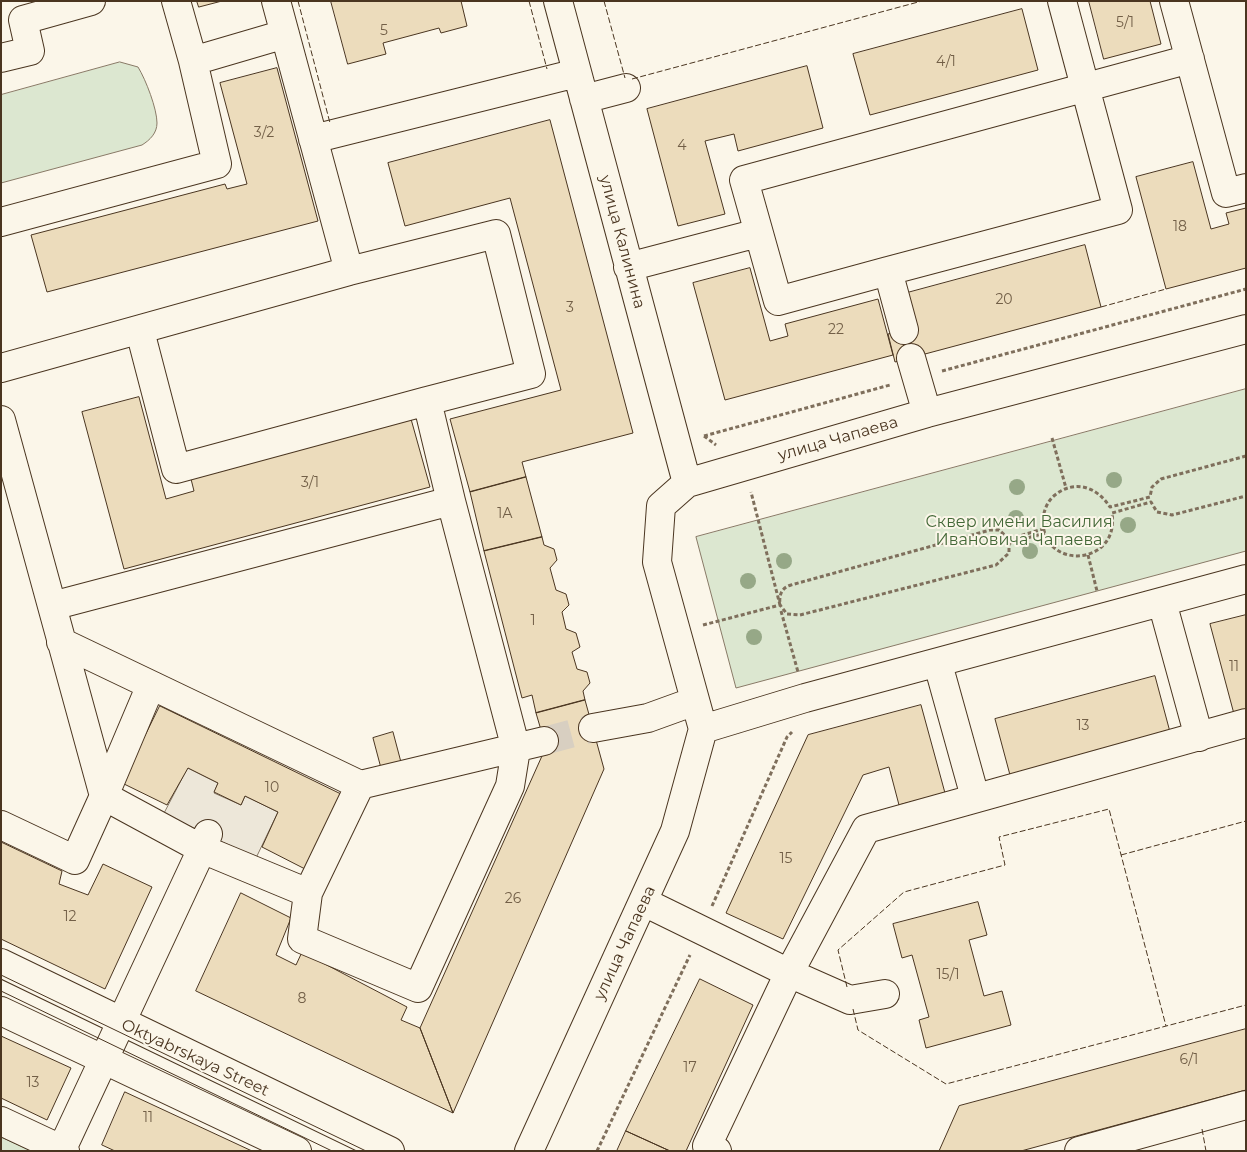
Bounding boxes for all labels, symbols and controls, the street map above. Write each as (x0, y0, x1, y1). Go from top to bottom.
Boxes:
house number: 5/1 (1116, 15, 1134, 31)
house number: 5 (380, 23, 388, 39)
house number: 4/1 (936, 54, 956, 70)
house number: 3/2 (254, 125, 274, 141)
house number: 4 (677, 138, 687, 154)
street label: улица Калинина (595, 173, 649, 311)
house number: 18 (1173, 219, 1187, 235)
house number: 20 (995, 292, 1013, 308)
house number: 3 (566, 300, 574, 316)
house number: 22 (828, 322, 844, 338)
street label: улица Чапаева (776, 413, 900, 465)
house number: 3/1 (301, 475, 319, 491)
house number: 1А (497, 506, 513, 522)
park label: Сквер имени Василия Ивановича Чапаева (925, 512, 1113, 550)
house number: 1 (530, 613, 536, 629)
house number: 11 (1229, 659, 1239, 675)
house number: 13 (1077, 718, 1089, 734)
house number: 10 (265, 780, 279, 796)
house number: 15 (780, 851, 792, 867)
street label: улица Чапаева (590, 883, 660, 1003)
house number: 26 (505, 891, 521, 907)
house number: 12 (63, 909, 77, 925)
house number: 15/1 (936, 967, 960, 983)
house number: 8 (298, 991, 306, 1007)
street label: Oktyabrskaya Street (118, 1015, 272, 1101)
house number: 6/1 (1180, 1052, 1198, 1068)
house number: 17 (683, 1060, 697, 1076)
house number: 13 (27, 1075, 39, 1091)
house number: 11 (143, 1110, 153, 1126)

